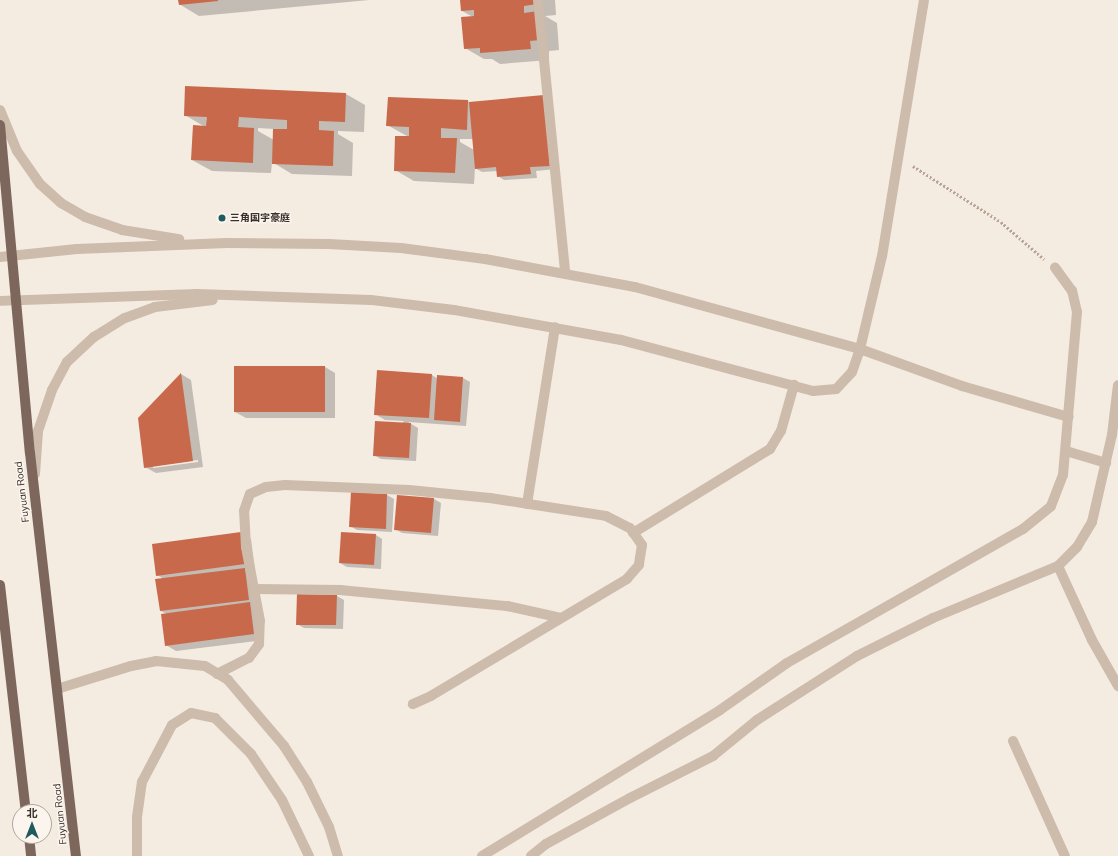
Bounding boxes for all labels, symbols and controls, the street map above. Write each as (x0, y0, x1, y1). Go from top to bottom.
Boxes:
place label: 三角国宇豪庭 (230, 212, 290, 224)
marker: 三角国宇豪庭 (217, 213, 227, 223)
street label: Fuyuan Road (12, 461, 32, 523)
street label: Fuyuan Road (51, 783, 69, 845)
north arrow (12, 804, 52, 844)
text: 北 (27, 806, 38, 820)

